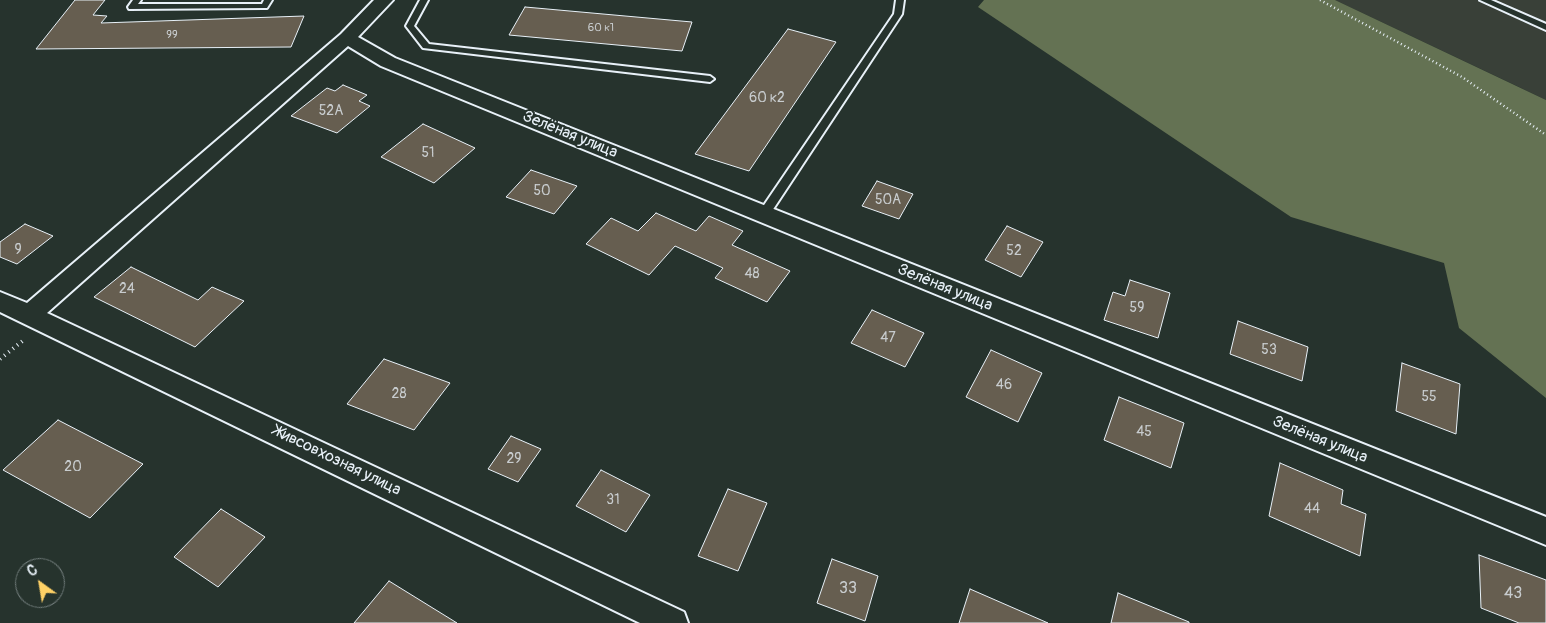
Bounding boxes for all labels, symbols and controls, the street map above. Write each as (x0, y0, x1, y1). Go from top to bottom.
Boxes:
house number: 60 к1 (588, 21, 614, 35)
house number: 99 (166, 28, 178, 42)
house number: 60 к2 (749, 90, 785, 106)
house number: 52А (319, 103, 343, 119)
street label: Зелёная улица (520, 107, 620, 163)
house number: 51 (421, 145, 435, 161)
house number: 50 (533, 183, 551, 199)
house number: 50А (875, 192, 901, 208)
house number: 9 (14, 242, 22, 258)
house number: 52 (1006, 243, 1022, 259)
street label: Зелёная улица (895, 260, 995, 316)
house number: 48 (744, 266, 760, 282)
house number: 24 (119, 281, 135, 297)
house number: 59 (1130, 300, 1144, 316)
house number: 47 (880, 330, 896, 346)
house number: 53 (1261, 342, 1277, 358)
house number: 46 (996, 377, 1012, 393)
house number: 28 (392, 386, 406, 402)
house number: 55 (1421, 389, 1437, 405)
street label: Зелёная улица (1270, 412, 1370, 468)
street label: Живсовхозная улица (270, 422, 404, 500)
house number: 45 (1136, 424, 1152, 440)
house number: 29 (506, 451, 522, 467)
house number: 20 (64, 459, 82, 475)
house number: 31 (606, 492, 620, 508)
house number: 44 (1304, 501, 1320, 517)
north arrow (15, 558, 65, 608)
text: С (24, 561, 40, 580)
house number: 33 (839, 579, 857, 599)
house number: 43 (1504, 584, 1522, 604)

